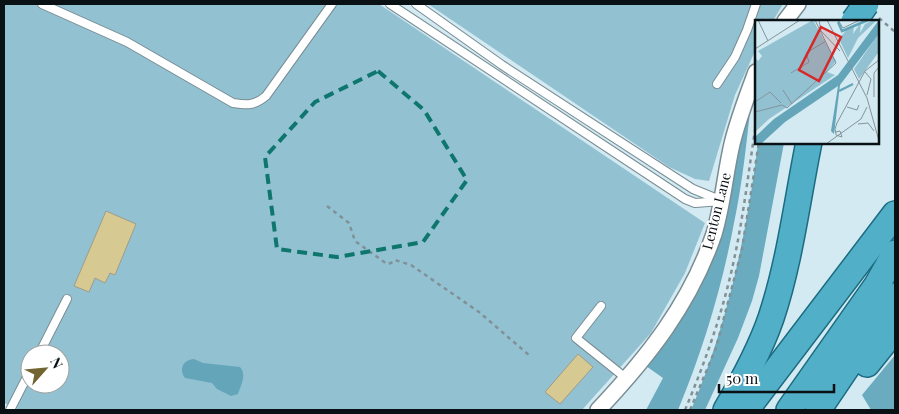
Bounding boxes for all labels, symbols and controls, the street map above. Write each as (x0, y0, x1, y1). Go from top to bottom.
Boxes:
inset map (755, 20, 879, 144)
street label: Lenton Lane (697, 170, 735, 252)
north arrow (20, 344, 70, 394)
text: N (46, 354, 68, 372)
scale bar (719, 362, 834, 394)
text: 50 m (726, 368, 759, 388)

